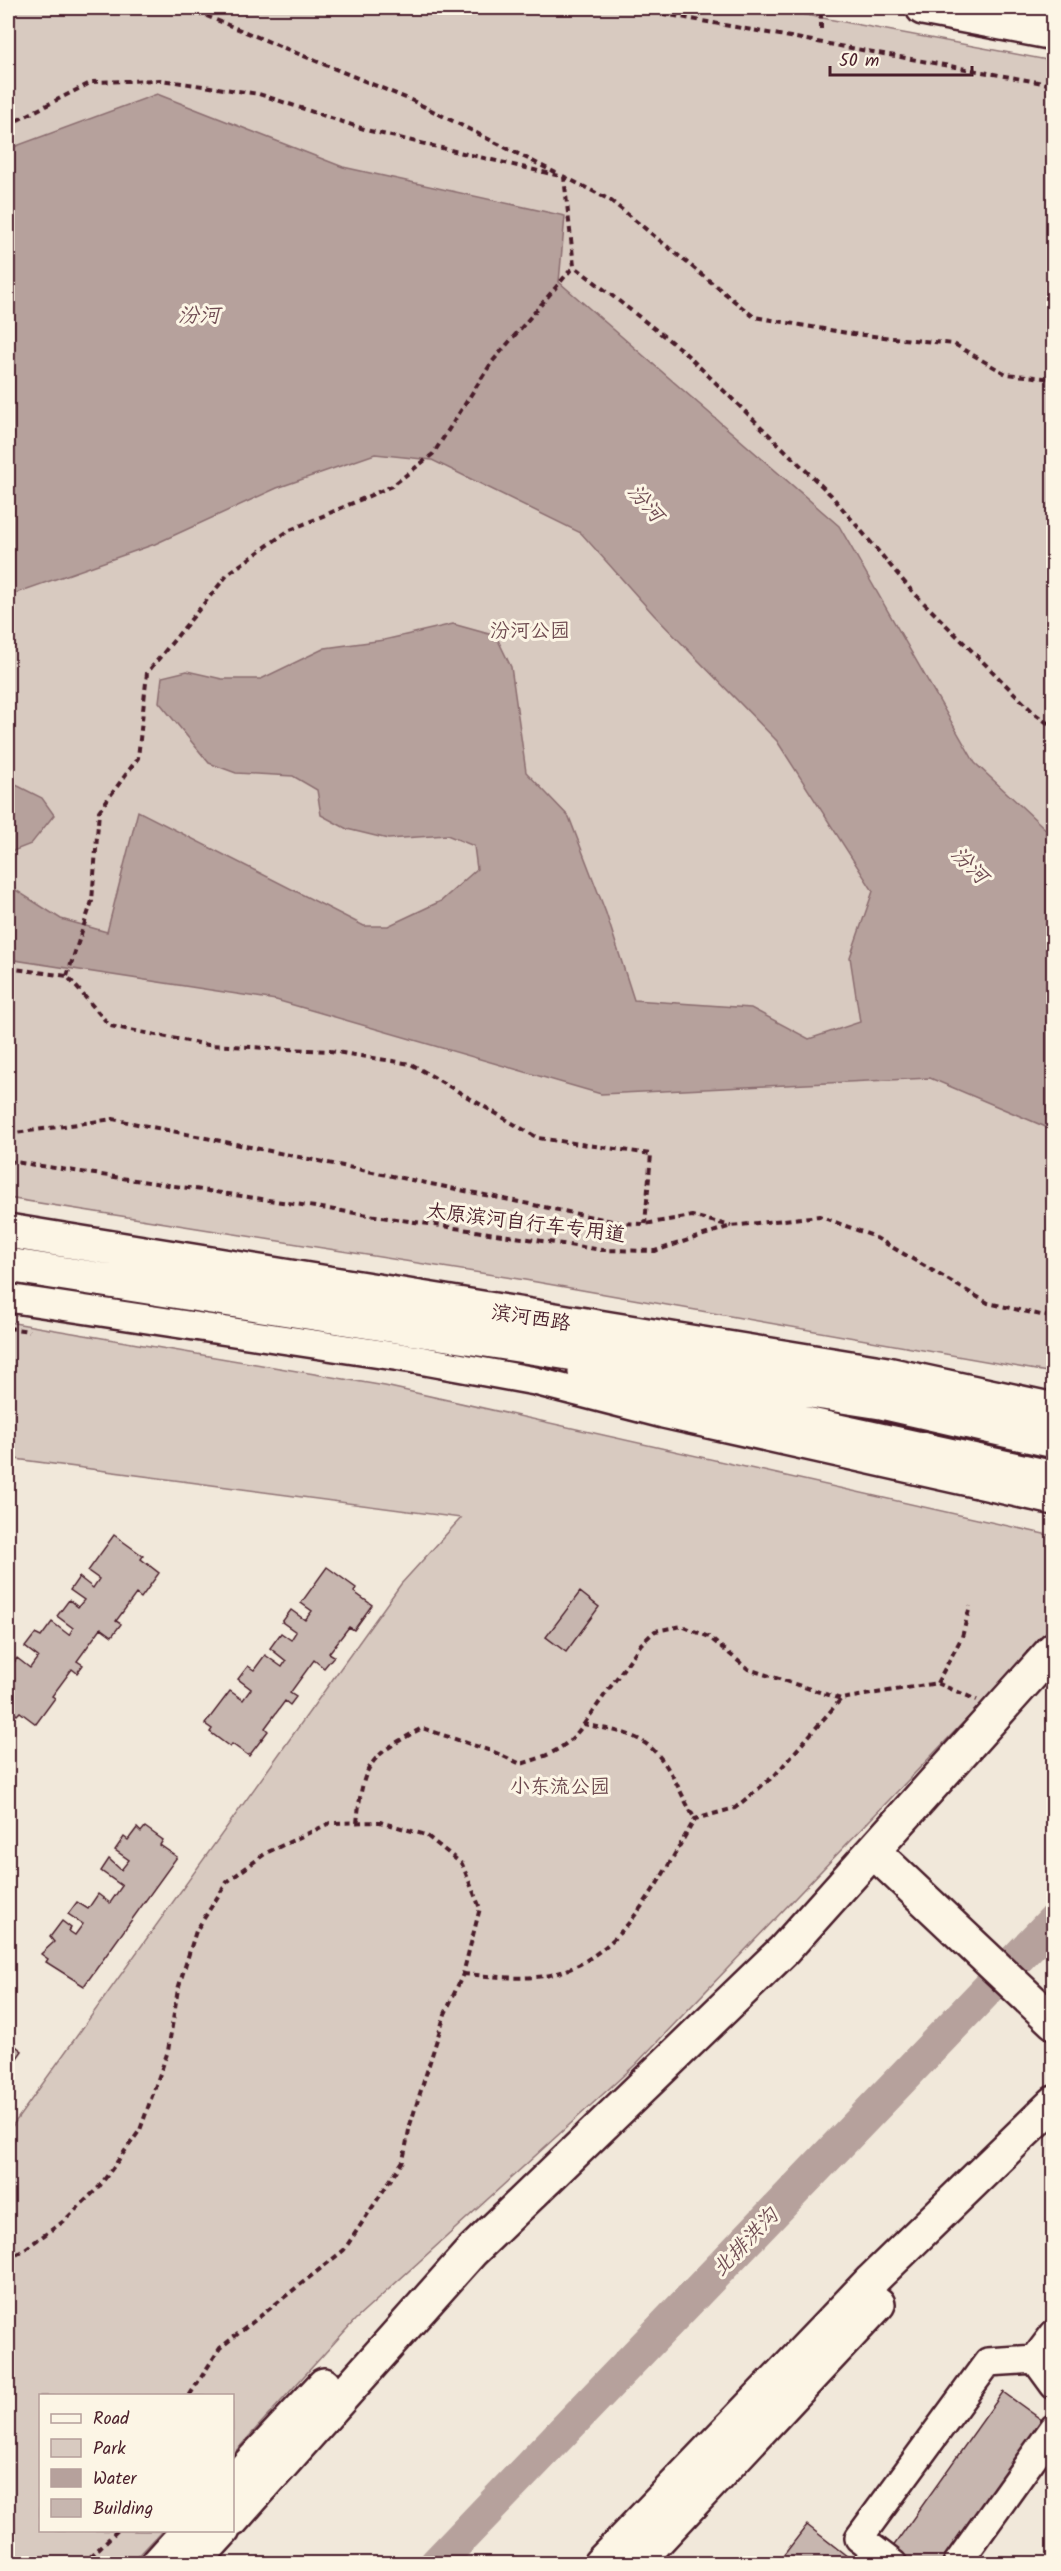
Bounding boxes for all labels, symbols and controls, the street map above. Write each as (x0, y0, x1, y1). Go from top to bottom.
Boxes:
scale bar (830, 39, 972, 77)
text: 50 m (839, 47, 879, 76)
water label: 汾河 (178, 300, 223, 333)
water label: 汾河 (619, 477, 673, 533)
park label: 汾河公园 (490, 616, 570, 648)
water label: 汾河 (942, 840, 998, 895)
street label: 太原滨河自行车专用道 (425, 1196, 627, 1252)
street label: 滨河西路 (489, 1297, 574, 1341)
park label: 小东流公园 (510, 1772, 610, 1804)
water label: 北排洪沟 (705, 2200, 789, 2285)
legend (39, 2394, 234, 2532)
text: Road (93, 2405, 130, 2434)
text: Park (93, 2435, 126, 2464)
text: Water (93, 2465, 138, 2494)
text: Building (93, 2495, 153, 2524)

